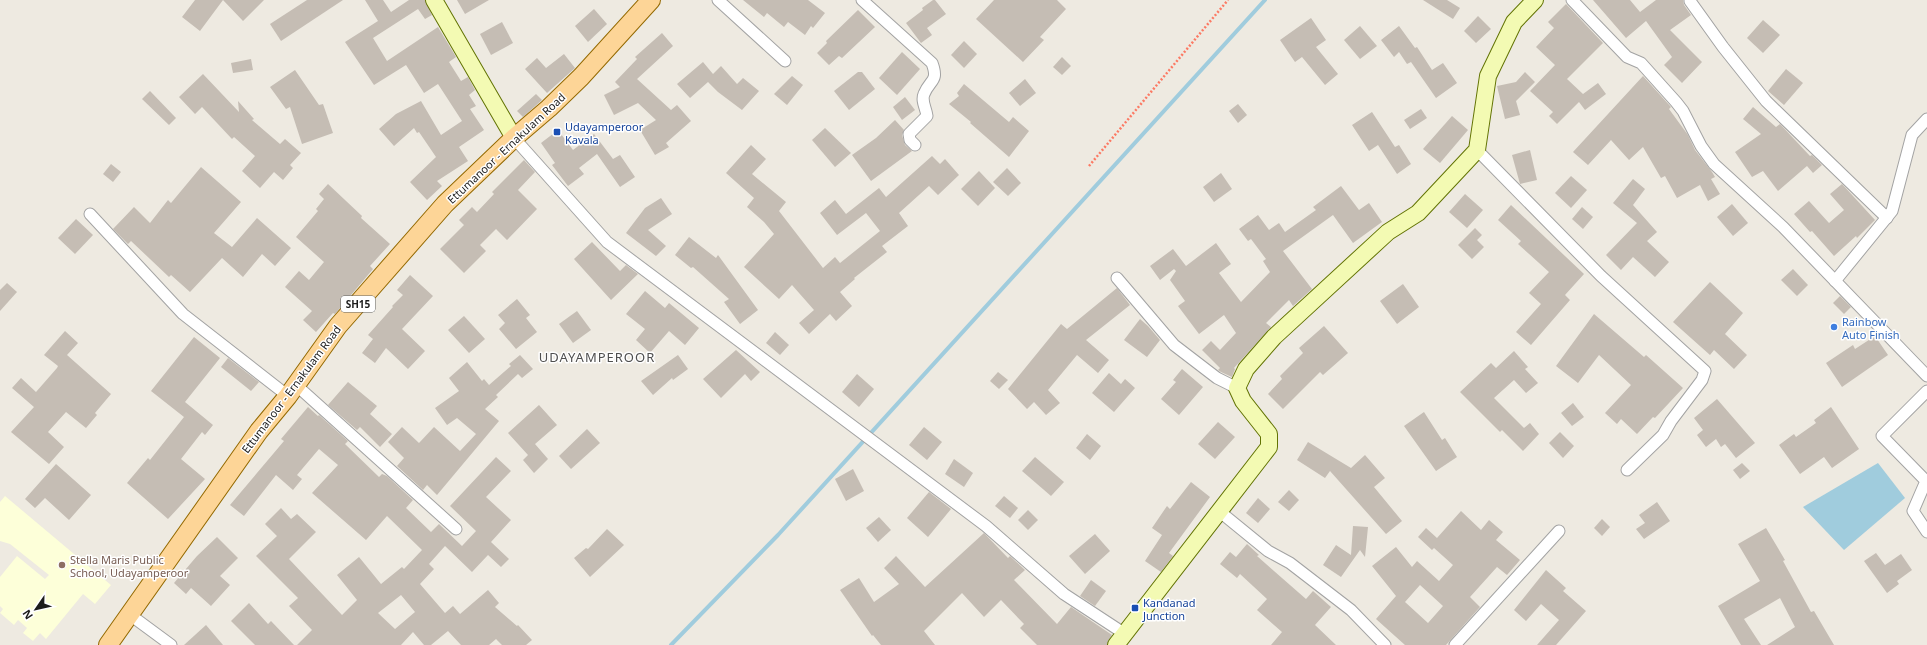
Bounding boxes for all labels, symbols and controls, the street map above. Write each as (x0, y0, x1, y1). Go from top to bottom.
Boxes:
street label: Ettumanoor - Ernakulam Road (444, 89, 568, 207)
place label: Udayamperoor Kavala (565, 119, 644, 147)
marker: Udayamperoor Kavala (552, 127, 562, 137)
road number: SH15 (341, 296, 375, 312)
place label: Rainbow Auto Finish (1842, 314, 1900, 342)
street label: Ettumanoor - Ernakulam Road (238, 322, 344, 456)
marker: Rainbow Auto Finish (1829, 322, 1839, 332)
district label: UDAYAMPEROOR (539, 348, 655, 366)
place label: Stella Maris Public School, Udayamperoor (70, 552, 189, 580)
marker: Stella Maris Public School, Udayamperoor (57, 560, 67, 570)
north arrow (16, 589, 56, 629)
place label: Kandanad Junction (1142, 595, 1195, 623)
marker: Kandanad Junction (1130, 603, 1140, 613)
text: N (19, 607, 36, 623)

